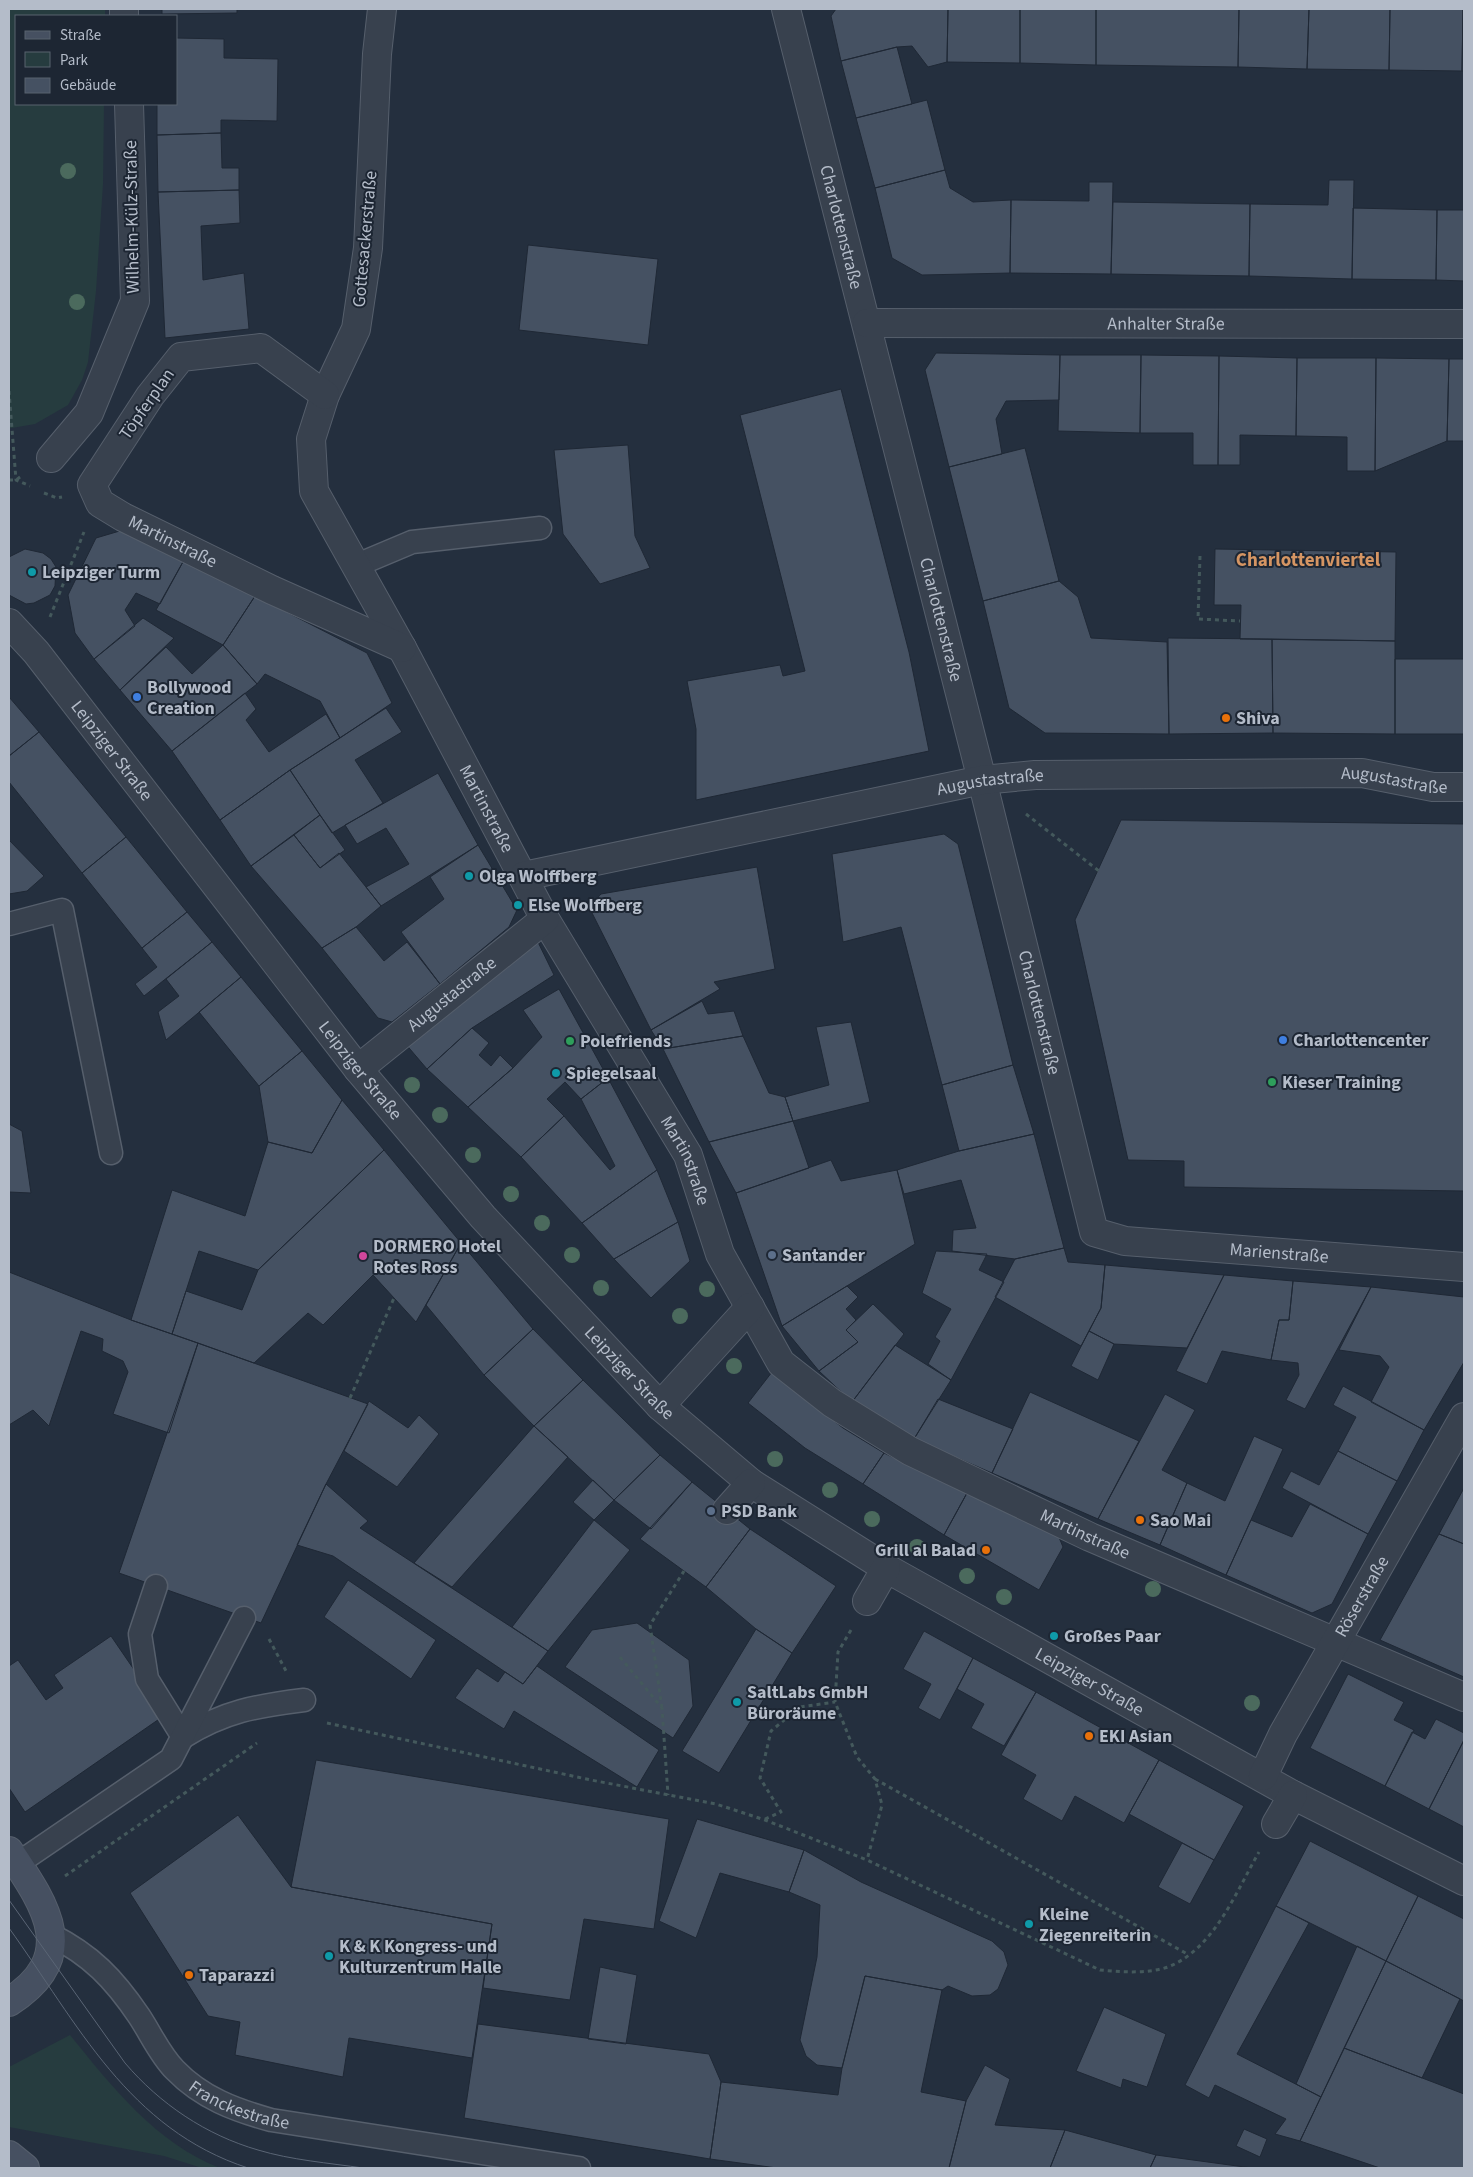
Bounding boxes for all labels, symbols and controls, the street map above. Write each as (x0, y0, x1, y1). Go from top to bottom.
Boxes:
legend (15, 15, 178, 105)
text: Straße (60, 25, 101, 46)
text: Park (60, 50, 89, 71)
text: Gebäude (60, 75, 116, 96)
street label: Wilhelm-Külz-Straße (118, 140, 146, 294)
street label: Charlottenstraße (814, 162, 869, 292)
street label: Gottesackerstraße (347, 170, 383, 308)
street label: Anhalter Straße (1107, 311, 1225, 336)
street label: Töpferplan (113, 363, 181, 445)
street label: Martinstraße (124, 509, 222, 574)
district label: Charlottenviertel (1236, 547, 1381, 574)
street label: Charlottenstraße (913, 555, 969, 684)
place label: Leipziger Turm (42, 560, 160, 585)
marker: Leipziger Turm (26, 566, 38, 578)
place label: Bollywood Creation (147, 675, 232, 721)
marker: Bollywood Creation (131, 691, 143, 703)
street label: Leipziger Straße (65, 695, 159, 806)
place label: Shiva (1236, 706, 1280, 731)
marker: Shiva (1220, 712, 1232, 724)
street label: Martinstraße (453, 760, 520, 857)
street label: Augustastraße (1341, 760, 1447, 800)
street label: Augustastraße (935, 762, 1044, 802)
place label: Olga Wolffberg (479, 864, 597, 889)
marker: Olga Wolffberg (463, 870, 475, 882)
place label: Else Wolffberg (528, 893, 642, 918)
marker: Else Wolffberg (512, 899, 524, 911)
street label: Charlottenstraße (1012, 948, 1067, 1077)
street label: Augustastraße (402, 950, 502, 1037)
street label: Leipziger Straße (313, 1015, 408, 1125)
place label: Charlottencenter (1293, 1028, 1429, 1053)
place label: Polefriends (580, 1029, 671, 1054)
marker: Charlottencenter (1277, 1034, 1289, 1046)
marker: Polefriends (564, 1035, 576, 1047)
place label: Spiegelsaal (566, 1061, 656, 1086)
marker: Spiegelsaal (550, 1067, 562, 1079)
place label: Kieser Training (1282, 1070, 1401, 1095)
marker: Kieser Training (1266, 1076, 1278, 1088)
street label: Martinstraße (654, 1111, 716, 1209)
place label: DORMERO Hotel Rotes Ross (373, 1234, 501, 1280)
street label: Marienstraße (1229, 1237, 1330, 1269)
place label: Santander (782, 1243, 866, 1268)
marker: Santander (766, 1249, 778, 1261)
marker: DORMERO Hotel Rotes Ross (357, 1250, 369, 1262)
street label: Leipziger Straße (579, 1320, 680, 1426)
place label: PSD Bank (721, 1499, 797, 1524)
street label: Martinstraße (1036, 1502, 1134, 1565)
marker: PSD Bank (705, 1505, 717, 1517)
place label: Sao Mai (1150, 1508, 1211, 1533)
marker: Sao Mai (1134, 1514, 1146, 1526)
place label: Grill al Balad (875, 1538, 976, 1563)
marker: Grill al Balad (980, 1544, 992, 1556)
street label: Röserstraße (1328, 1551, 1395, 1642)
place label: Großes Paar (1064, 1624, 1162, 1649)
marker: Großes Paar (1048, 1630, 1060, 1642)
street label: Leipziger Straße (1031, 1641, 1149, 1722)
place label: SaltLabs GmbH Büroräume (747, 1680, 869, 1726)
marker: SaltLabs GmbH Büroräume (731, 1696, 743, 1708)
place label: EKI Asian (1099, 1724, 1172, 1749)
marker: EKI Asian (1083, 1730, 1095, 1742)
place label: Kleine Ziegenreiterin (1039, 1902, 1151, 1948)
marker: Kleine Ziegenreiterin (1023, 1918, 1035, 1930)
place label: K & K Kongress- und Kulturzentrum Halle (339, 1934, 502, 1980)
marker: K & K Kongress- und Kulturzentrum Halle (323, 1950, 335, 1962)
place label: Taparazzi (199, 1963, 275, 1988)
marker: Taparazzi (183, 1969, 195, 1981)
street label: Franckestraße (184, 2074, 291, 2135)

